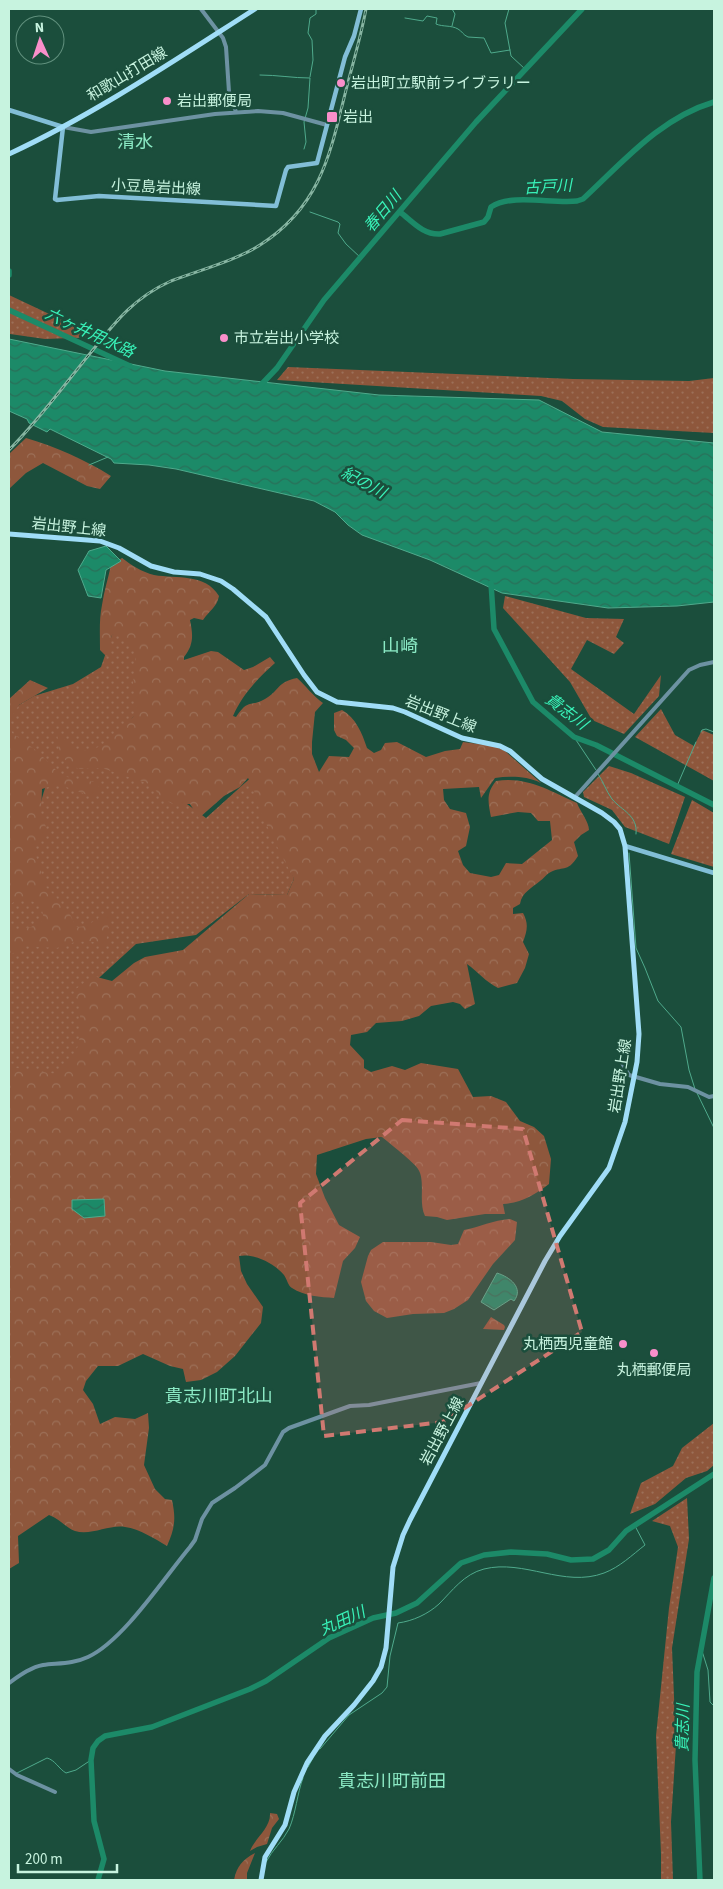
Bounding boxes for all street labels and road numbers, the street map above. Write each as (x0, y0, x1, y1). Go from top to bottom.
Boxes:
street label: 和歌山打田線 (83, 42, 171, 107)
street label: 小豆島岩出線 (110, 175, 201, 200)
street label: 岩出野上線 (31, 513, 107, 542)
street label: 岩出野上線 (402, 691, 480, 738)
street label: 岩出野上線 (604, 1037, 637, 1115)
street label: 岩出野上線 (416, 1393, 469, 1469)

